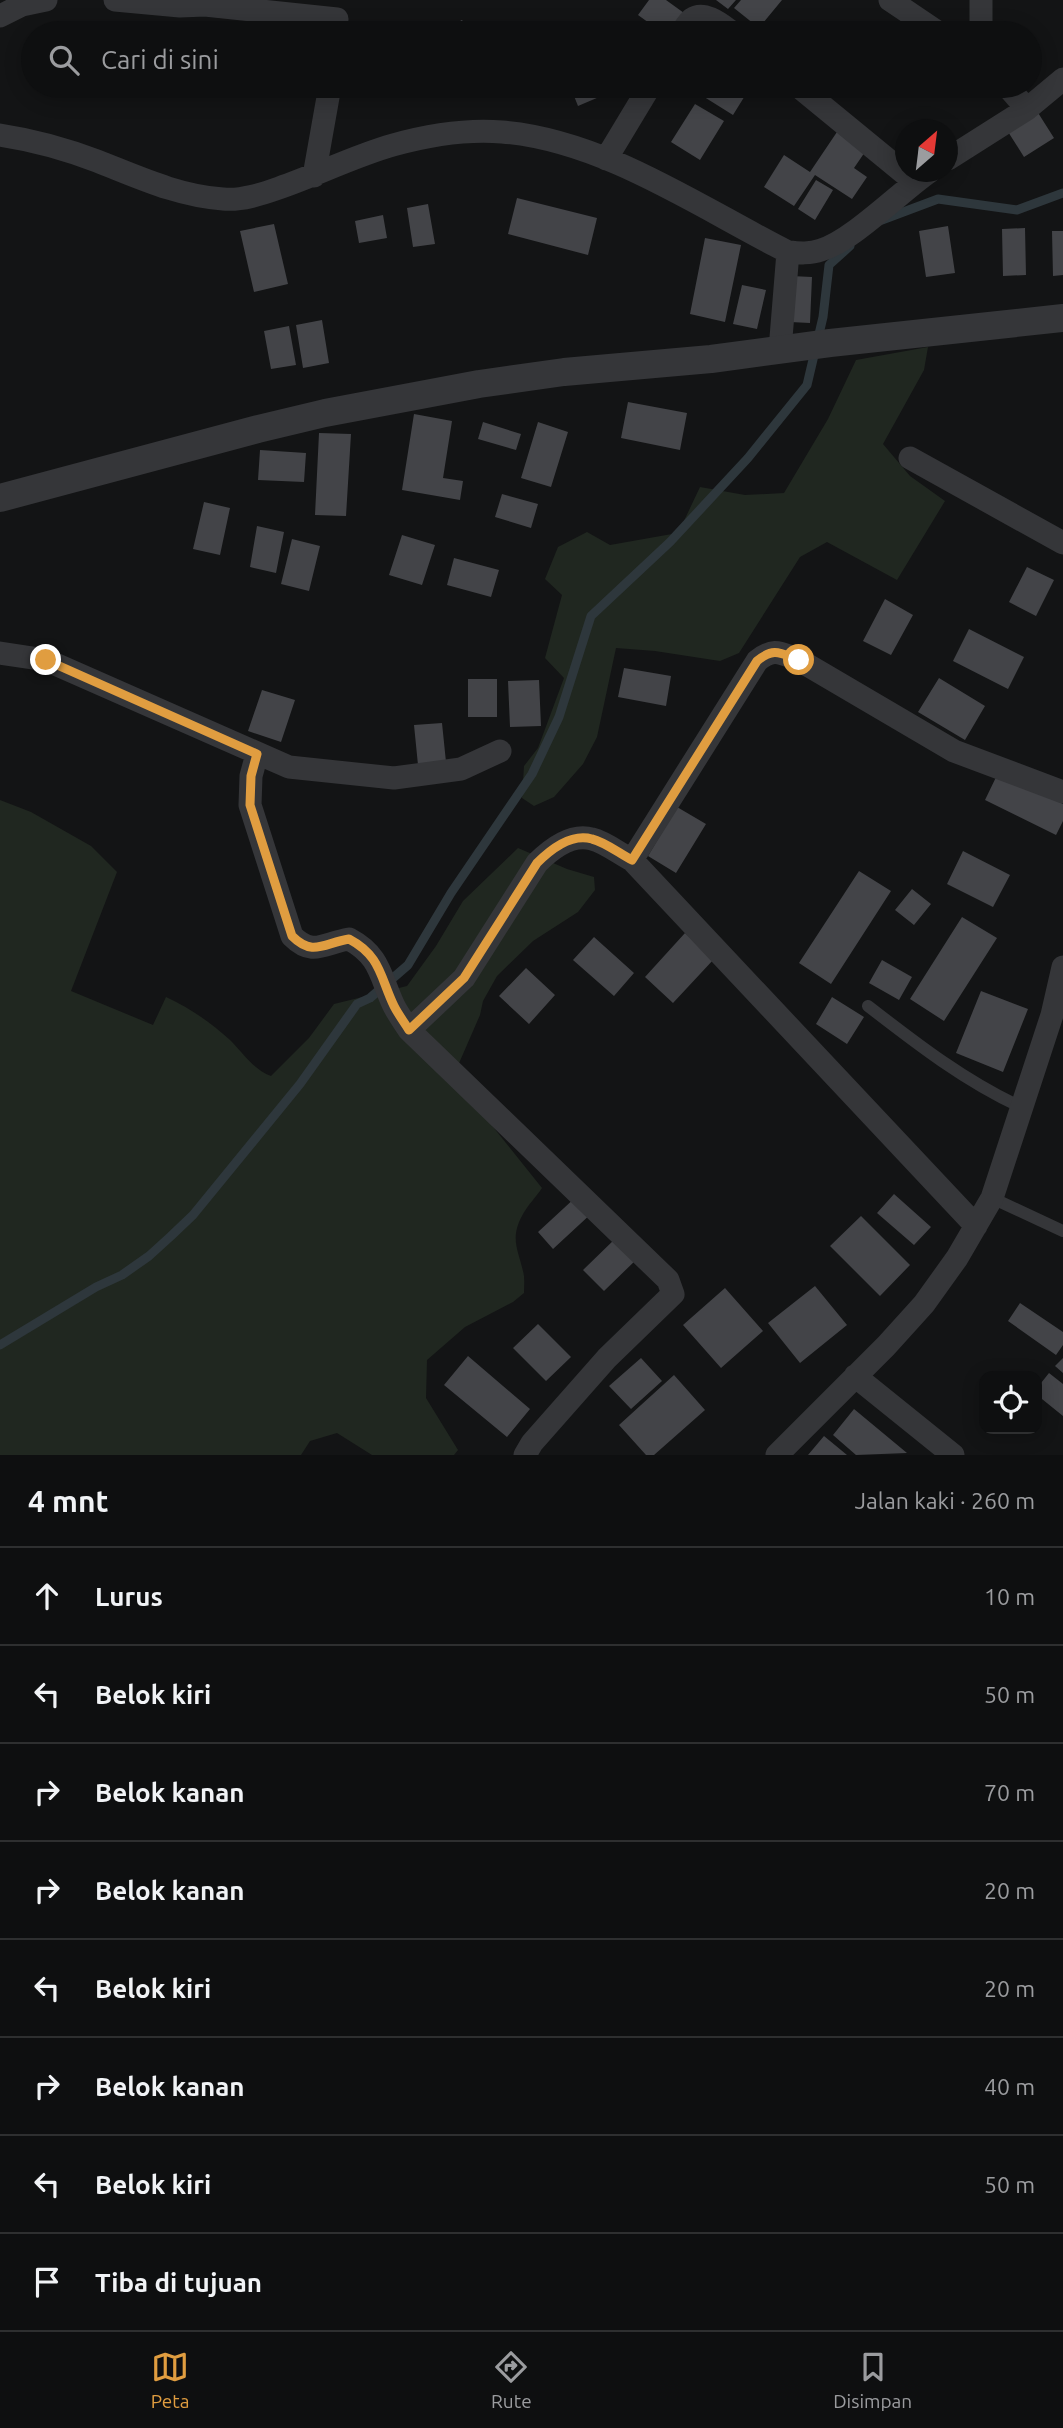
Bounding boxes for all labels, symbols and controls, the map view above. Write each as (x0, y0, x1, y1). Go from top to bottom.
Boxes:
search box (21, 21, 1042, 98)
icon: search (45, 41, 83, 79)
text: Cari di sini (101, 45, 219, 74)
north arrow (895, 119, 958, 182)
route end (30, 644, 61, 675)
route start (783, 644, 814, 675)
map controls (979, 1371, 1042, 1434)
button: locate (979, 1371, 1042, 1434)
text: 4 mnt (28, 1484, 108, 1518)
text: Jalan kaki · 260 m (855, 1488, 1035, 1513)
icon: ahead (28, 1577, 66, 1615)
text: Lurus (95, 1582, 163, 1611)
text: 10 m (984, 1584, 1035, 1609)
icon: left (28, 1675, 66, 1713)
text: Belok kiri (95, 1680, 211, 1709)
text: 50 m (984, 1682, 1035, 1707)
icon: right (28, 1773, 66, 1811)
text: Belok kanan (95, 1778, 245, 1807)
text: 70 m (984, 1780, 1035, 1805)
icon: right (28, 1871, 66, 1909)
text: Belok kanan (95, 1876, 245, 1905)
text: 20 m (984, 1878, 1035, 1903)
icon: left (28, 1969, 66, 2007)
text: Belok kiri (95, 1974, 211, 2003)
text: 20 m (984, 1976, 1035, 2001)
icon: right (28, 2067, 66, 2105)
text: Belok kanan (95, 2072, 245, 2101)
text: 40 m (984, 2074, 1035, 2099)
icon: left (28, 2165, 66, 2203)
text: Belok kiri (95, 2170, 211, 2199)
text: 50 m (984, 2172, 1035, 2197)
icon: arrive (28, 2263, 66, 2301)
text: Tiba di tujuan (95, 2268, 262, 2297)
tab: Peta (151, 2348, 189, 2412)
tab: Rute (491, 2348, 532, 2412)
tab: Disimpan (833, 2348, 912, 2412)

